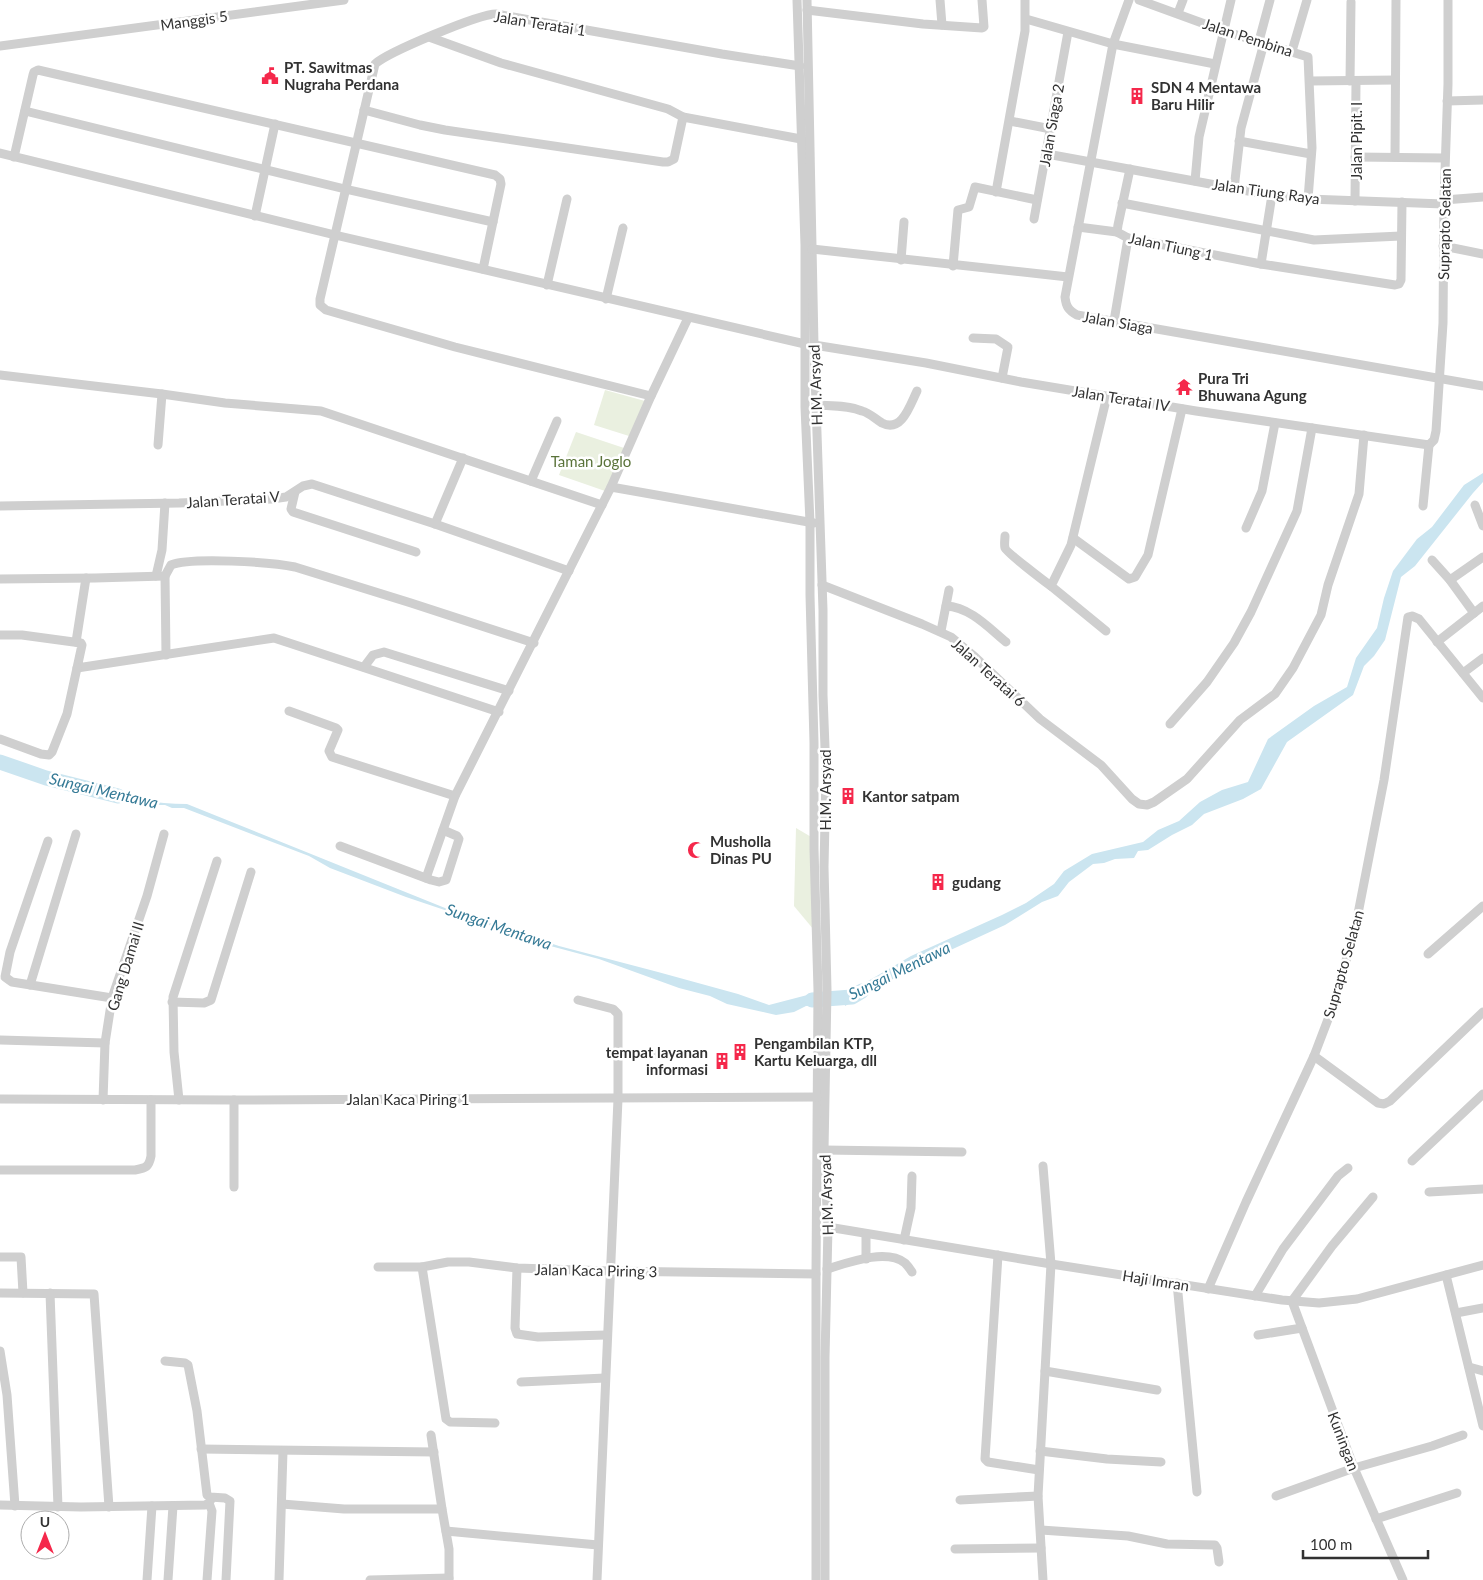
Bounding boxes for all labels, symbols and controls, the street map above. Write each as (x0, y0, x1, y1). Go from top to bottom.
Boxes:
street label: Manggis 5 (159, 6, 229, 34)
street label: Jalan Teratai 1 (493, 7, 587, 39)
street label: Jalan Pembina (1201, 14, 1295, 60)
place label: PT. Sawitmas Nugraha Perdana (284, 58, 399, 93)
public building icon: PT. Sawitmas Nugraha Perdana (260, 66, 280, 86)
place label: SDN 4 Mentawa Baru Hilir (1151, 78, 1261, 113)
street label: Jalan Siaga 2 (1035, 82, 1067, 168)
building icon: SDN 4 Mentawa Baru Hilir (1127, 86, 1147, 106)
street label: Jalan Pipit. I (1347, 102, 1365, 180)
street label: Suprapto Selatan (1434, 168, 1454, 280)
street label: Jalan Tiung Raya (1211, 175, 1321, 207)
street label: Jalan Tiung 1 (1127, 228, 1215, 264)
street label: Jalan Siaga (1081, 307, 1155, 337)
street label: H.M. Arsyad (805, 344, 825, 426)
place label: Pura Tri Bhuwana Agung (1198, 369, 1307, 404)
temple icon: Pura Tri Bhuwana Agung (1174, 377, 1194, 397)
street label: Jalan Teratai IV (1071, 381, 1172, 415)
park label: Taman Joglo (551, 452, 631, 470)
street label: Jalan Teratai V (186, 487, 281, 511)
street label: Jalan Teratai 6 (948, 634, 1030, 710)
street label: H.M. Arsyad (816, 749, 834, 831)
water label: Sungai Mentawa (48, 768, 160, 812)
building icon: Kantor satpam (838, 786, 858, 806)
place label: Kantor satpam (862, 787, 960, 805)
place label: Musholla Dinas PU (710, 832, 772, 867)
mosque icon: Musholla Dinas PU (686, 840, 706, 860)
building icon: gudang (928, 872, 948, 892)
place label: gudang (952, 873, 1001, 891)
water label: Sungai Mentawa (443, 899, 555, 953)
street label: Suprapto Selatan (1319, 908, 1367, 1020)
street label: Gang Damai II (103, 919, 147, 1013)
water label: Sungai Mentawa (845, 937, 953, 1003)
place label: Pengambilan KTP, Kartu Keluarga, dll (754, 1034, 877, 1069)
building icon: Pengambilan KTP, Kartu Keluarga, dll (730, 1042, 750, 1062)
place label: tempat layanan informasi (606, 1043, 708, 1078)
building icon: tempat layanan informasi (712, 1051, 732, 1071)
street label: Jalan Kaca Piring 1 (347, 1090, 469, 1108)
street label: H.M. Arsyad (816, 1154, 836, 1236)
street label: Jalan Kaca Piring 3 (534, 1260, 658, 1280)
street label: Haji Imran (1121, 1266, 1191, 1294)
street label: Kuningan (1325, 1409, 1363, 1473)
north arrow (20, 1510, 70, 1560)
text: U (40, 1513, 50, 1530)
scale bar (1303, 1528, 1428, 1560)
text: 100 m (1310, 1535, 1352, 1553)

